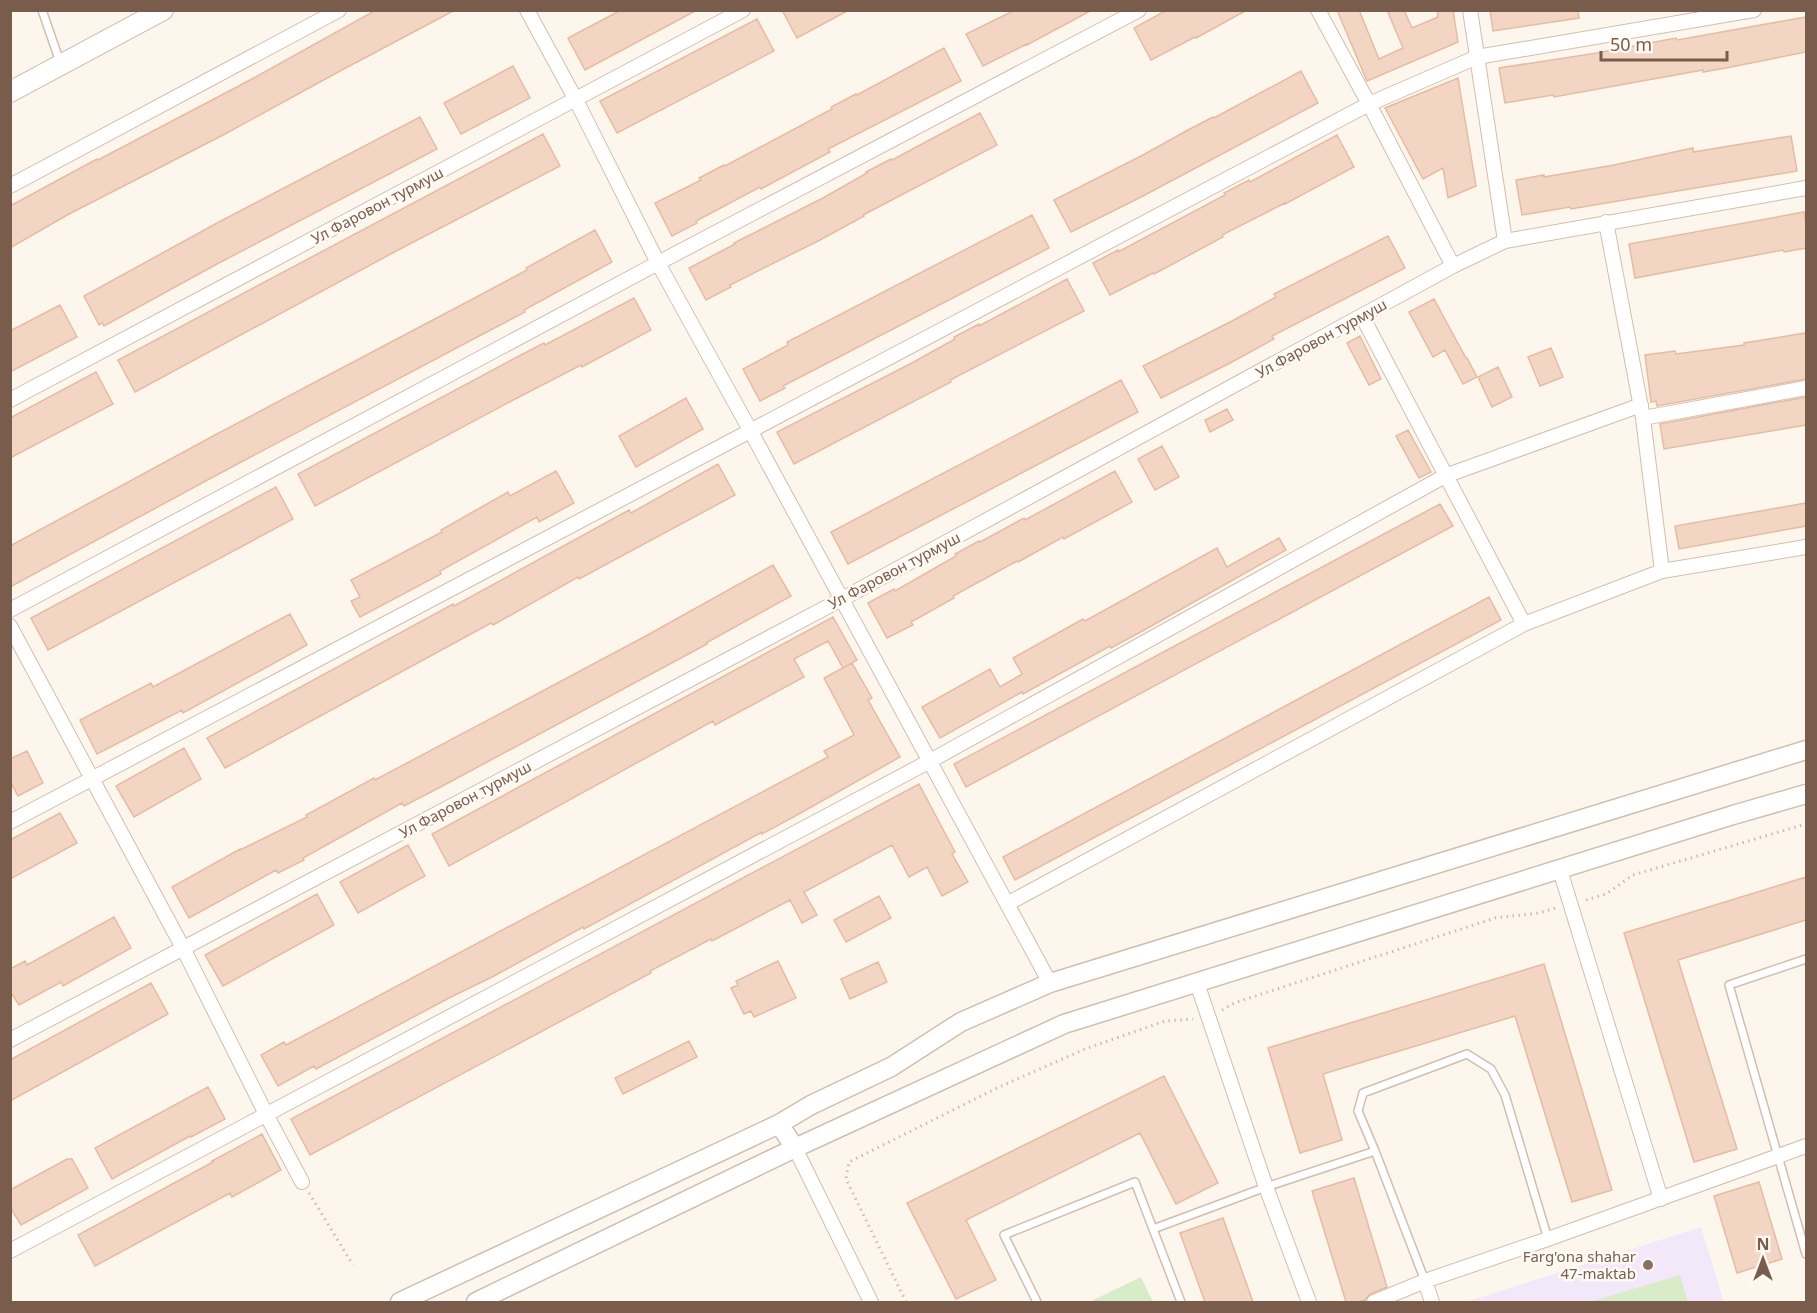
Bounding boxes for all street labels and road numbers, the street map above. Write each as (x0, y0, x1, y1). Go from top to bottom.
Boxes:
street label: Ул Фаровон турмуш (308, 162, 446, 248)
street label: Ул Фаровон турмуш (1252, 294, 1390, 382)
street label: Ул Фаровон турмуш (825, 527, 963, 613)
street label: Ул Фаровон турмуш (396, 756, 534, 842)

